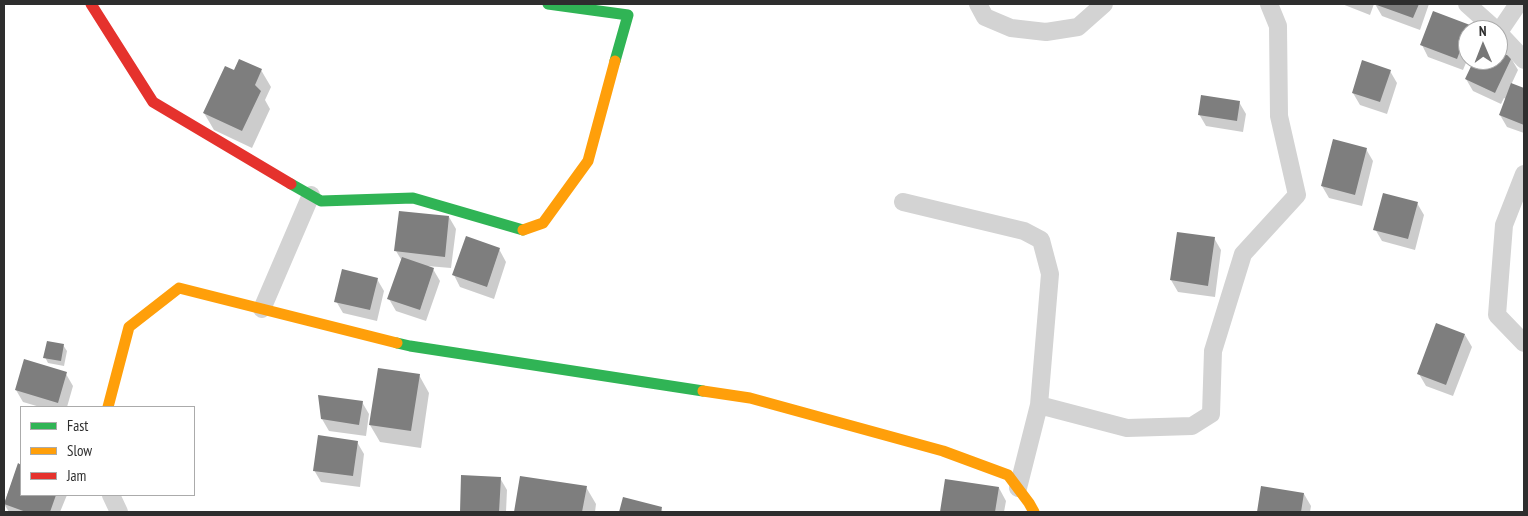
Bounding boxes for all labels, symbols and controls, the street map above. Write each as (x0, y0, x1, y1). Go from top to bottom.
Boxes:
north arrow (1458, 20, 1508, 70)
text: N (1479, 22, 1487, 40)
legend (20, 406, 195, 496)
text: Fast (67, 416, 88, 435)
text: Slow (67, 441, 92, 460)
text: Jam (67, 466, 86, 485)

